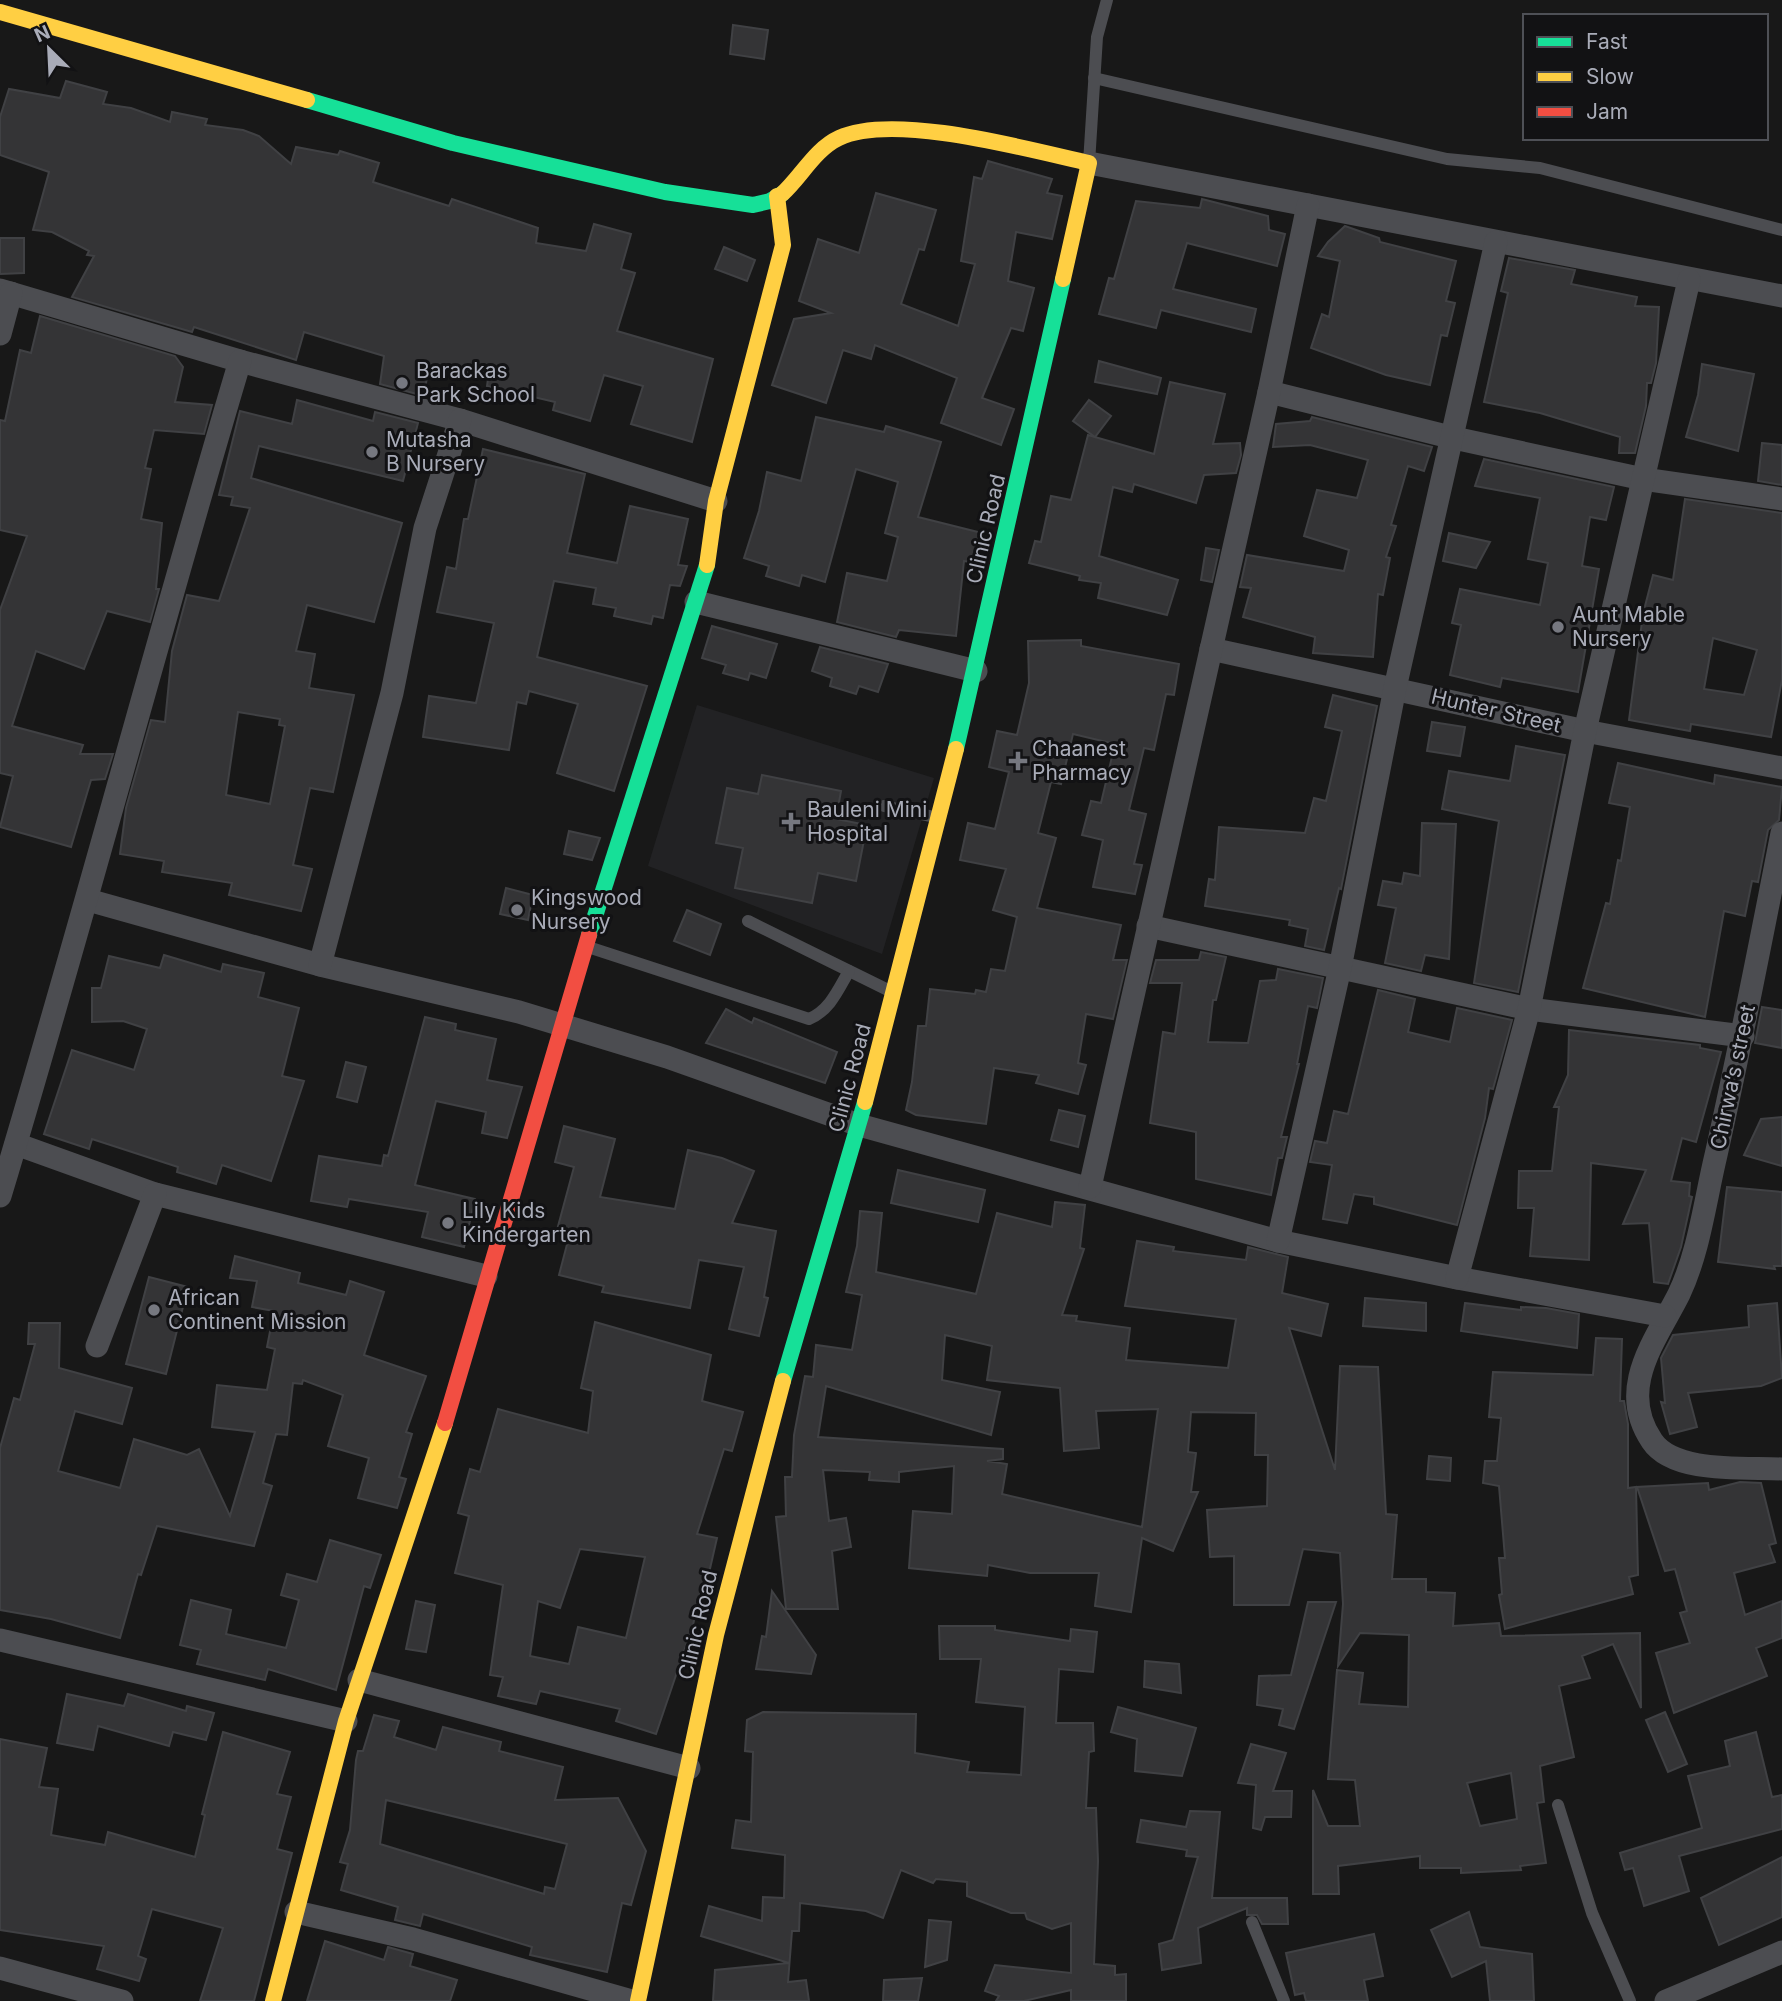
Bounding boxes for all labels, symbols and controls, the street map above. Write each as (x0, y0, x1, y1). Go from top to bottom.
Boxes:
north arrow (14, 14, 84, 84)
legend (1523, 14, 1768, 140)
text: N (31, 20, 54, 47)
text: Fast (1586, 29, 1628, 54)
text: Slow (1586, 64, 1634, 89)
text: Jam (1586, 99, 1628, 124)
place label: Barackas Park School (416, 358, 535, 407)
marker: Barackas Park School (394, 375, 410, 391)
place label: Mutasha B Nursery (386, 427, 485, 476)
marker: Mutasha B Nursery (364, 444, 380, 460)
street label: Clinic Road (961, 472, 1010, 586)
place label: Aunt Mable Nursery (1572, 602, 1685, 651)
marker: Aunt Mable Nursery (1550, 619, 1566, 635)
street label: Hunter Street (1429, 683, 1564, 738)
place label: Chaanest Pharmacy (1032, 736, 1132, 785)
marker: Chaanest Pharmacy (1010, 753, 1026, 769)
place label: Bauleni Mini Hospital (807, 797, 927, 846)
marker: Bauleni Mini Hospital (781, 812, 801, 832)
place label: Kingswood Nursery (531, 885, 642, 934)
marker: Kingswood Nursery (509, 902, 525, 918)
street label: Chirwa’s street (1705, 1002, 1760, 1151)
street label: Clinic Road (823, 1021, 876, 1135)
place label: Lily Kids Kindergarten (462, 1198, 591, 1247)
marker: Lily Kids Kindergarten (440, 1215, 456, 1231)
place label: African Continent Mission (168, 1285, 346, 1334)
marker: African Continent Mission (146, 1302, 162, 1318)
street label: Clinic Road (673, 1568, 722, 1682)

